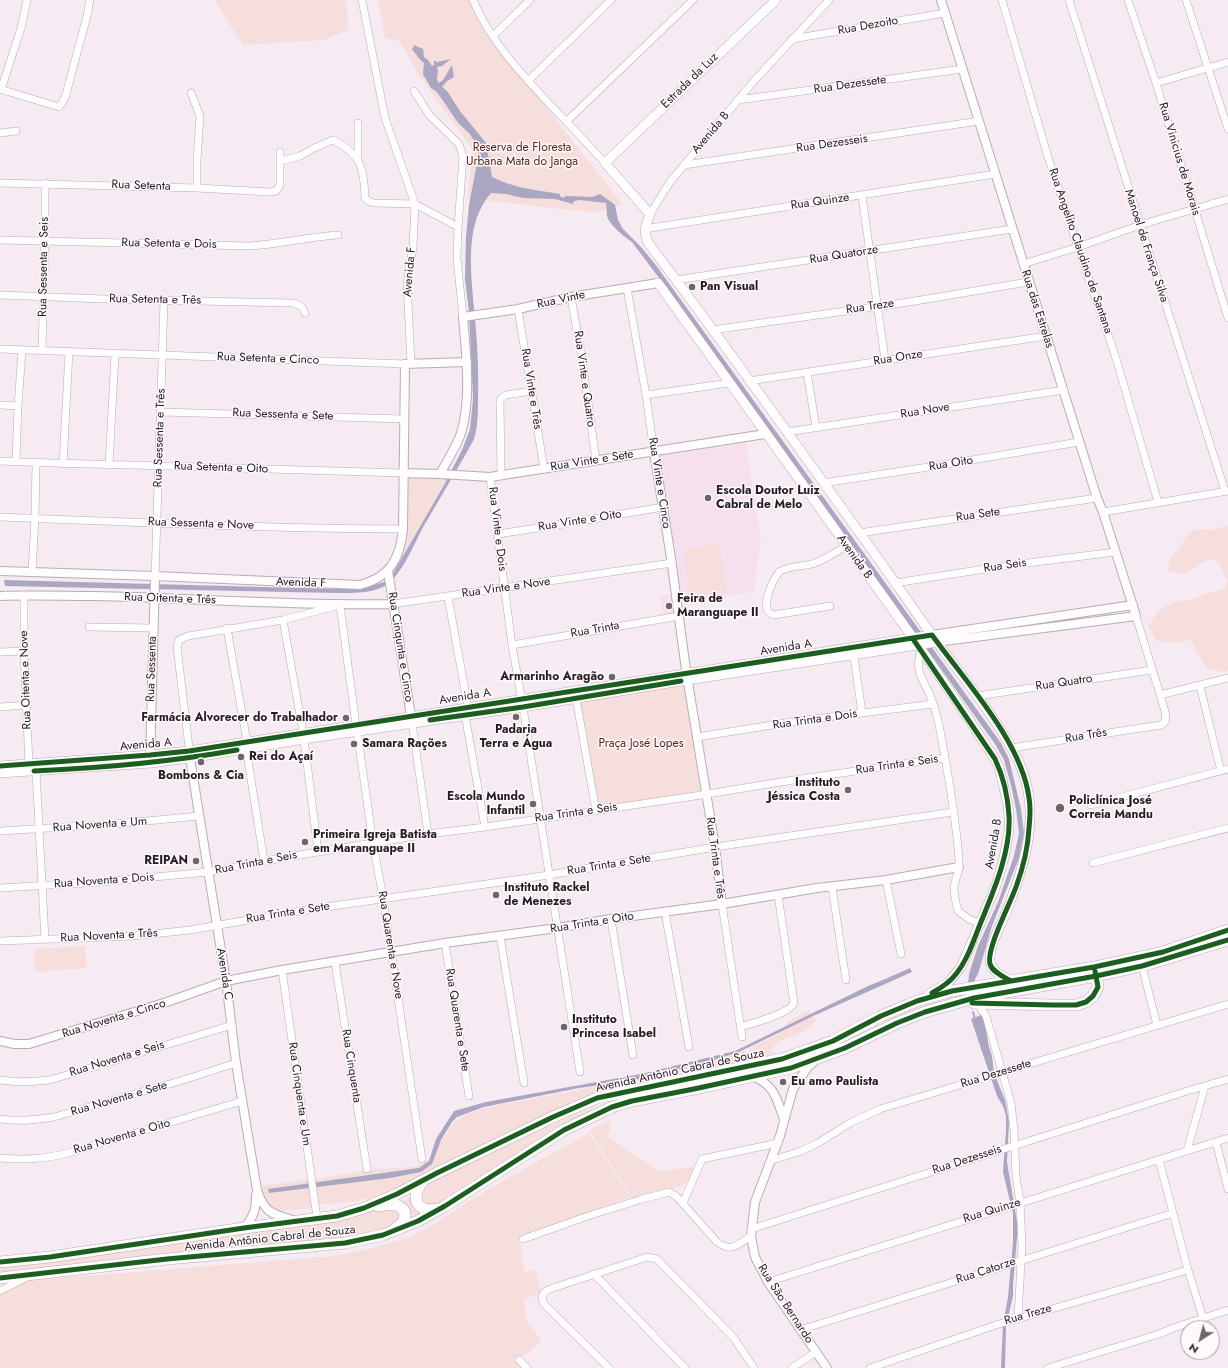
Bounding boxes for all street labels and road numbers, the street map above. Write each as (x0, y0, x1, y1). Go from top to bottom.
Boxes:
street label: Rua Dezoito (837, 14, 899, 38)
street label: Estrada da Luz (659, 50, 721, 112)
street label: Rua Dezessete (813, 73, 887, 97)
street label: Rua Vinicius de Morais (1155, 101, 1203, 217)
street label: Avenida B (689, 109, 733, 157)
street label: Rua Dezesseis (795, 132, 869, 156)
street label: Rua Angelito Claudino de Santana (1045, 166, 1115, 336)
street label: Rua Setenta (111, 178, 171, 194)
street label: Manoel de França Silva (1121, 188, 1171, 304)
street label: Rua Quinze (790, 191, 850, 213)
street label: Rua Sessenta e Seis (36, 217, 52, 317)
street label: Rua Setenta e Dois (121, 236, 217, 252)
street label: Rua Quatorze (809, 242, 879, 268)
street label: Avenida F (401, 246, 419, 298)
street label: Rua das Estrelas (1018, 268, 1056, 350)
street label: Rua Vinte (536, 288, 586, 312)
street label: Rua Setenta e Três (109, 292, 201, 308)
street label: Rua Treze (845, 296, 895, 318)
street label: Rua Vinte e Quatro (570, 330, 598, 428)
street label: Rua Onze (872, 347, 924, 369)
street label: Rua Vinte e Três (517, 348, 545, 430)
street label: Rua Setenta e Cinco (217, 350, 319, 368)
street label: Rua Sessenta e Três (151, 388, 169, 488)
street label: Rua Nove (900, 400, 950, 422)
street label: Rua Sessenta e Sete (232, 406, 334, 424)
street label: Rua Vinte e Cinco (645, 436, 673, 530)
street label: Rua Vinte e Sete (549, 447, 635, 475)
street label: Rua Oito (928, 453, 974, 475)
street label: Rua Setenta e Oito (173, 459, 269, 477)
street label: Rua Vinte e Dois (485, 486, 509, 572)
street label: Rua Sete (955, 505, 1001, 525)
street label: Rua Vinte e Oito (537, 507, 623, 535)
street label: Rua Sessenta e Nove (148, 515, 254, 533)
street label: Avenida B (833, 532, 875, 582)
street label: Rua Seis (983, 556, 1027, 576)
street label: Avenida F (276, 575, 326, 591)
street label: Rua Vinte e Nove (461, 575, 551, 601)
street label: Rua Oitenta e Três (124, 590, 216, 608)
street label: Rua Cinqunta e Cinco (384, 591, 416, 703)
street label: Rua Trinta (570, 619, 620, 641)
street label: Rua Oitenta e Nove (17, 630, 35, 730)
street label: Rua Sessenta (144, 636, 160, 702)
street label: Avenida A (759, 637, 813, 659)
street label: Rua Quatro (1035, 672, 1093, 694)
street label: Avenida A (438, 686, 492, 708)
street label: Rua Trinta e Dois (772, 707, 858, 733)
street label: Rua Três (1064, 726, 1108, 746)
street label: Avenida A (119, 736, 173, 754)
street label: Rua Trinta e Seis (855, 752, 939, 778)
street label: Rua Trinta e Seis (534, 800, 618, 826)
street label: Rua Noventa e Um (52, 815, 148, 835)
street label: Rua Trinta e Três (702, 816, 728, 900)
street label: Avenida B (982, 818, 1006, 870)
street label: Rua Trinta e Seis (214, 848, 298, 878)
street label: Rua Trinta e Sete (566, 851, 652, 879)
street label: Rua Noventa e Dois (53, 870, 155, 892)
street label: Rua Quarenta e Nove (374, 890, 406, 1000)
street label: Rua Trinta e Sete (245, 899, 331, 927)
street label: Rua Trinta e Oito (549, 909, 635, 937)
street label: Rua Noventa e Três (60, 926, 158, 946)
street label: Avenida C (213, 947, 235, 1001)
street label: Rua Quarenta e Sete (442, 967, 472, 1073)
street label: Rua Noventa e Cinco (60, 996, 168, 1042)
street label: Rua Cinquenta (338, 1028, 364, 1104)
street label: Rua Noventa e Seis (68, 1038, 166, 1080)
street label: Rua Cinquenta e Um (285, 1041, 313, 1147)
street label: Avenida Antônio Cabral de Souza (594, 1046, 766, 1096)
street label: Rua Dezessete (959, 1056, 1033, 1092)
street label: Rua Noventa e Sete (69, 1078, 169, 1120)
street label: Rua Noventa e Oito (72, 1116, 172, 1158)
street label: Rua Dezesseis (931, 1142, 1003, 1178)
street label: Rua Quinze (962, 1195, 1022, 1227)
street label: Avenida Antônio Cabral de Souza (184, 1223, 356, 1255)
street label: Rua Catorze (954, 1255, 1018, 1287)
street label: Rua São Bernardo (754, 1262, 816, 1346)
street label: Rua Treze (1003, 1301, 1053, 1329)

